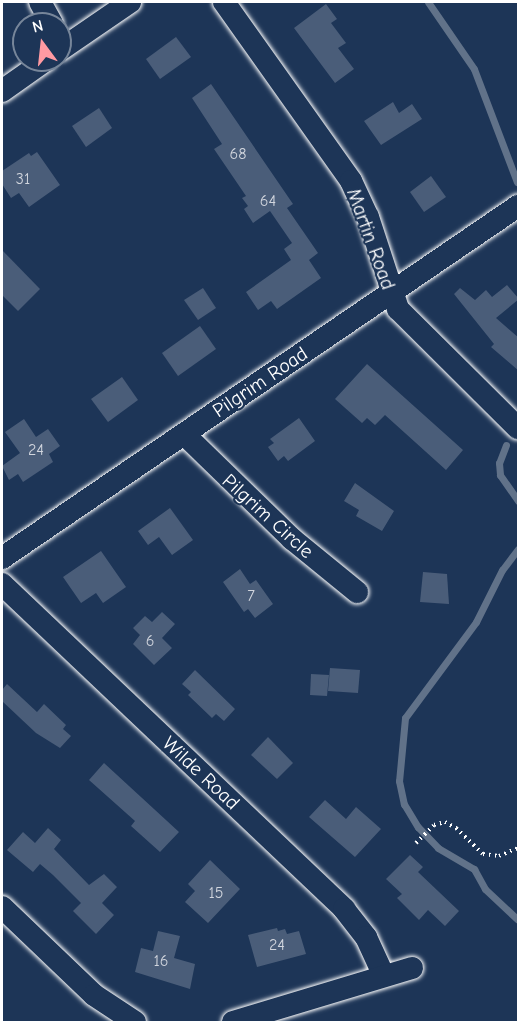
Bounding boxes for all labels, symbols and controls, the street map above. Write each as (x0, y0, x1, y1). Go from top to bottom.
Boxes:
north arrow (12, 12, 72, 72)
text: N (30, 17, 45, 37)
house number: 68 (230, 144, 246, 164)
house number: 31 (16, 169, 30, 189)
street label: Martin Road (342, 185, 400, 293)
house number: 64 (260, 191, 276, 211)
street label: Pilgrim Road (208, 341, 312, 423)
house number: 24 (28, 440, 44, 460)
street label: Pilgrim Circle (217, 469, 319, 563)
house number: 7 (247, 586, 255, 606)
house number: 6 (146, 631, 154, 651)
street label: Wilde Road (157, 731, 245, 815)
house number: 15 (208, 883, 224, 903)
house number: 24 (269, 935, 285, 955)
house number: 16 (153, 951, 169, 971)

